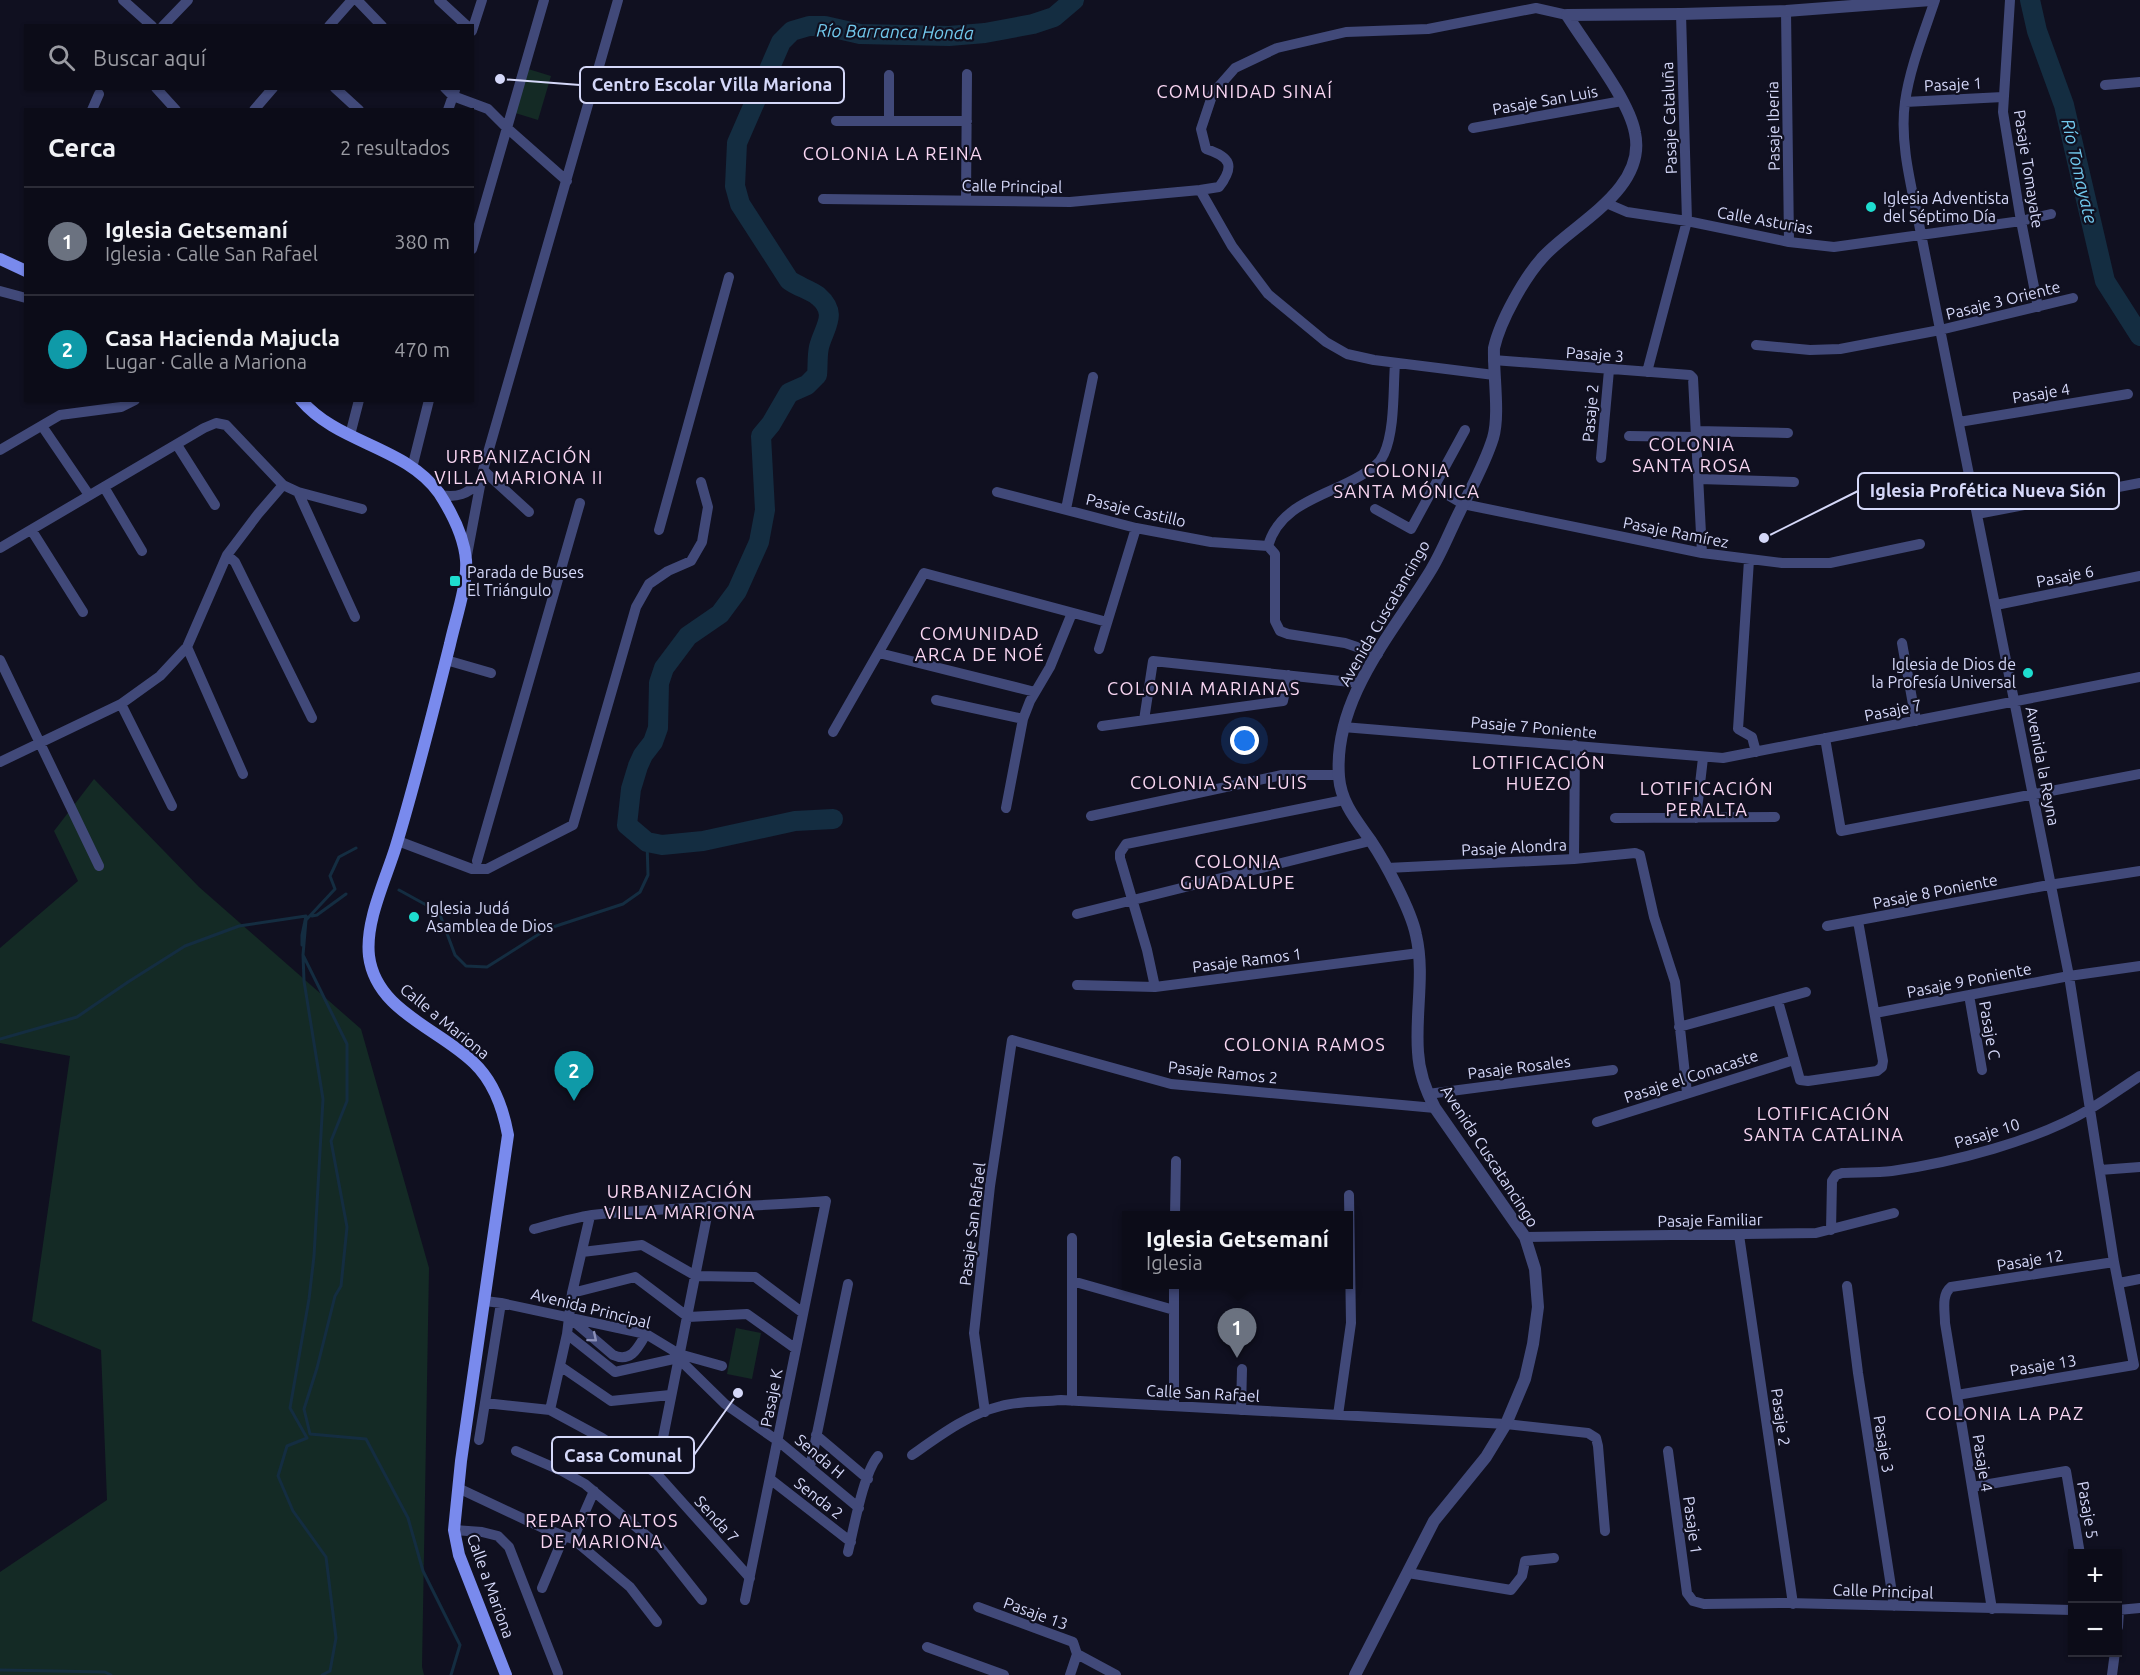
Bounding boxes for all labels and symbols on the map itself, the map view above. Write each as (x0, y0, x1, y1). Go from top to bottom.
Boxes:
water label: Río Barranca Honda (816, 20, 974, 42)
street label: Pasaje Cataluña (1658, 62, 1680, 174)
callout: Centro Escolar Villa Mariona (580, 67, 844, 103)
street label: Pasaje 1 (1923, 73, 1983, 95)
text: Centro Escolar Villa Mariona (592, 74, 832, 94)
district label: COMUNIDAD SINAÍ (1157, 80, 1333, 101)
street label: Pasaje Iberia (1763, 81, 1783, 171)
street label: Pasaje San Luis (1491, 82, 1599, 118)
street label: Pasaje Tomayate (2011, 108, 2047, 230)
water label: Río Tomayate (2058, 117, 2102, 225)
district label: COLONIA LA REINA (803, 143, 983, 163)
street label: Calle Principal (961, 176, 1063, 196)
place label: Iglesia Adventista del Séptimo Día (1883, 189, 2009, 225)
marker: Iglesia Adventista del Séptimo Día (1864, 200, 1878, 214)
street label: Calle Asturias (1716, 203, 1814, 237)
street label: Pasaje 3 Oriente (1944, 277, 2062, 323)
street label: Pasaje 3 (1565, 343, 1625, 365)
street label: Pasaje 4 (2011, 380, 2071, 406)
street label: Pasaje 2 (1578, 383, 1602, 443)
district label: COLONIA SANTA ROSA (1632, 434, 1752, 475)
district label: URBANIZACIÓN VILLA MARIONA II (434, 445, 604, 487)
district label: COLONIA SANTA MÓNICA (1333, 460, 1481, 501)
callout: Iglesia Profética Nueva Sión (1858, 473, 2119, 509)
text: Iglesia Profética Nueva Sión (1870, 480, 2106, 500)
street label: Pasaje Castillo (1084, 490, 1188, 530)
street label: Pasaje Ramírez (1622, 513, 1730, 551)
street label: Avenida Cuscatancingo (1335, 537, 1433, 689)
street label: Pasaje 6 (2035, 562, 2095, 590)
place label: Parada de Buses El Triángulo (467, 563, 584, 599)
marker: Parada de Buses El Triángulo (448, 574, 462, 588)
district label: COMUNIDAD ARCA DE NOÉ (915, 623, 1045, 664)
place label: Iglesia de Dios de la Profesía Universal (1871, 655, 2016, 691)
marker: Iglesia de Dios de la Profesía Universal (2021, 666, 2035, 680)
district label: COLONIA MARIANAS (1107, 678, 1301, 698)
street label: Pasaje 7 (1863, 696, 1923, 724)
street label: Avenida la Reyna (2023, 705, 2063, 827)
street label: Pasaje 7 Poniente (1470, 713, 1598, 741)
your location (1230, 726, 1259, 755)
district label: LOTIFICACIÓN HUEZO (1472, 751, 1606, 793)
district label: COLONIA SAN LUIS (1130, 772, 1308, 792)
district label: LOTIFICACIÓN PERALTA (1640, 777, 1774, 819)
street label: Pasaje Alondra (1461, 835, 1567, 859)
district label: COLONIA GUADALUPE (1180, 851, 1296, 892)
street label: Pasaje 8 Poniente (1871, 870, 1999, 912)
place label: Iglesia Judá Asamblea de Dios (426, 899, 553, 935)
marker: Iglesia Judá Asamblea de Dios (407, 910, 421, 924)
street label: Pasaje Ramos 1 (1191, 944, 1303, 976)
street label: Pasaje 9 Poniente (1905, 959, 2033, 1001)
street label: Calle a Mariona (397, 980, 493, 1062)
street label: Pasaje C (1976, 999, 2004, 1061)
district label: COLONIA RAMOS (1224, 1034, 1386, 1054)
street label: Pasaje el Conacaste (1622, 1046, 1760, 1106)
pin: 2 (554, 1052, 594, 1101)
street label: Pasaje Rosales (1466, 1052, 1572, 1082)
street label: Pasaje Ramos 2 (1167, 1057, 1279, 1087)
street label: Avenida Cuscatancingo (1437, 1082, 1543, 1230)
district label: LOTIFICACIÓN SANTA CATALINA (1743, 1102, 1905, 1144)
street label: Pasaje 10 (1952, 1115, 2022, 1151)
street label: Pasaje San Rafael (956, 1161, 988, 1287)
district label: URBANIZACIÓN VILLA MARIONA (604, 1180, 756, 1222)
street label: Pasaje Familiar (1657, 1210, 1763, 1230)
street label: Pasaje 12 (1995, 1246, 2065, 1274)
street label: Avenida Principal (529, 1284, 653, 1332)
pin: 1 (1218, 1308, 1256, 1358)
one-way arrow (586, 1331, 597, 1342)
street label: Pasaje 13 (2008, 1351, 2078, 1379)
street label: Pasaje K (757, 1367, 786, 1429)
street label: Calle San Rafael (1146, 1381, 1260, 1405)
street label: Pasaje 2 (1768, 1387, 1794, 1447)
district label: COLONIA LA PAZ (1925, 1403, 2085, 1423)
street label: Pasaje 3 (1871, 1414, 1897, 1474)
street label: Senda H (792, 1430, 848, 1482)
street label: Pasaje 4 (1970, 1433, 1996, 1493)
callout: Casa Comunal (552, 1437, 694, 1473)
text: Casa Comunal (564, 1445, 683, 1465)
street label: Senda 2 (791, 1473, 847, 1523)
street label: Pasaje 5 (2074, 1480, 2102, 1540)
street label: Senda 7 (691, 1492, 743, 1546)
street label: Pasaje 1 (1680, 1495, 1706, 1555)
district label: REPARTO ALTOS DE MARIONA (525, 1510, 679, 1551)
street label: Calle a Mariona (464, 1531, 518, 1641)
street label: Calle Principal (1832, 1580, 1934, 1602)
street label: Pasaje 13 (1001, 1593, 1071, 1633)

